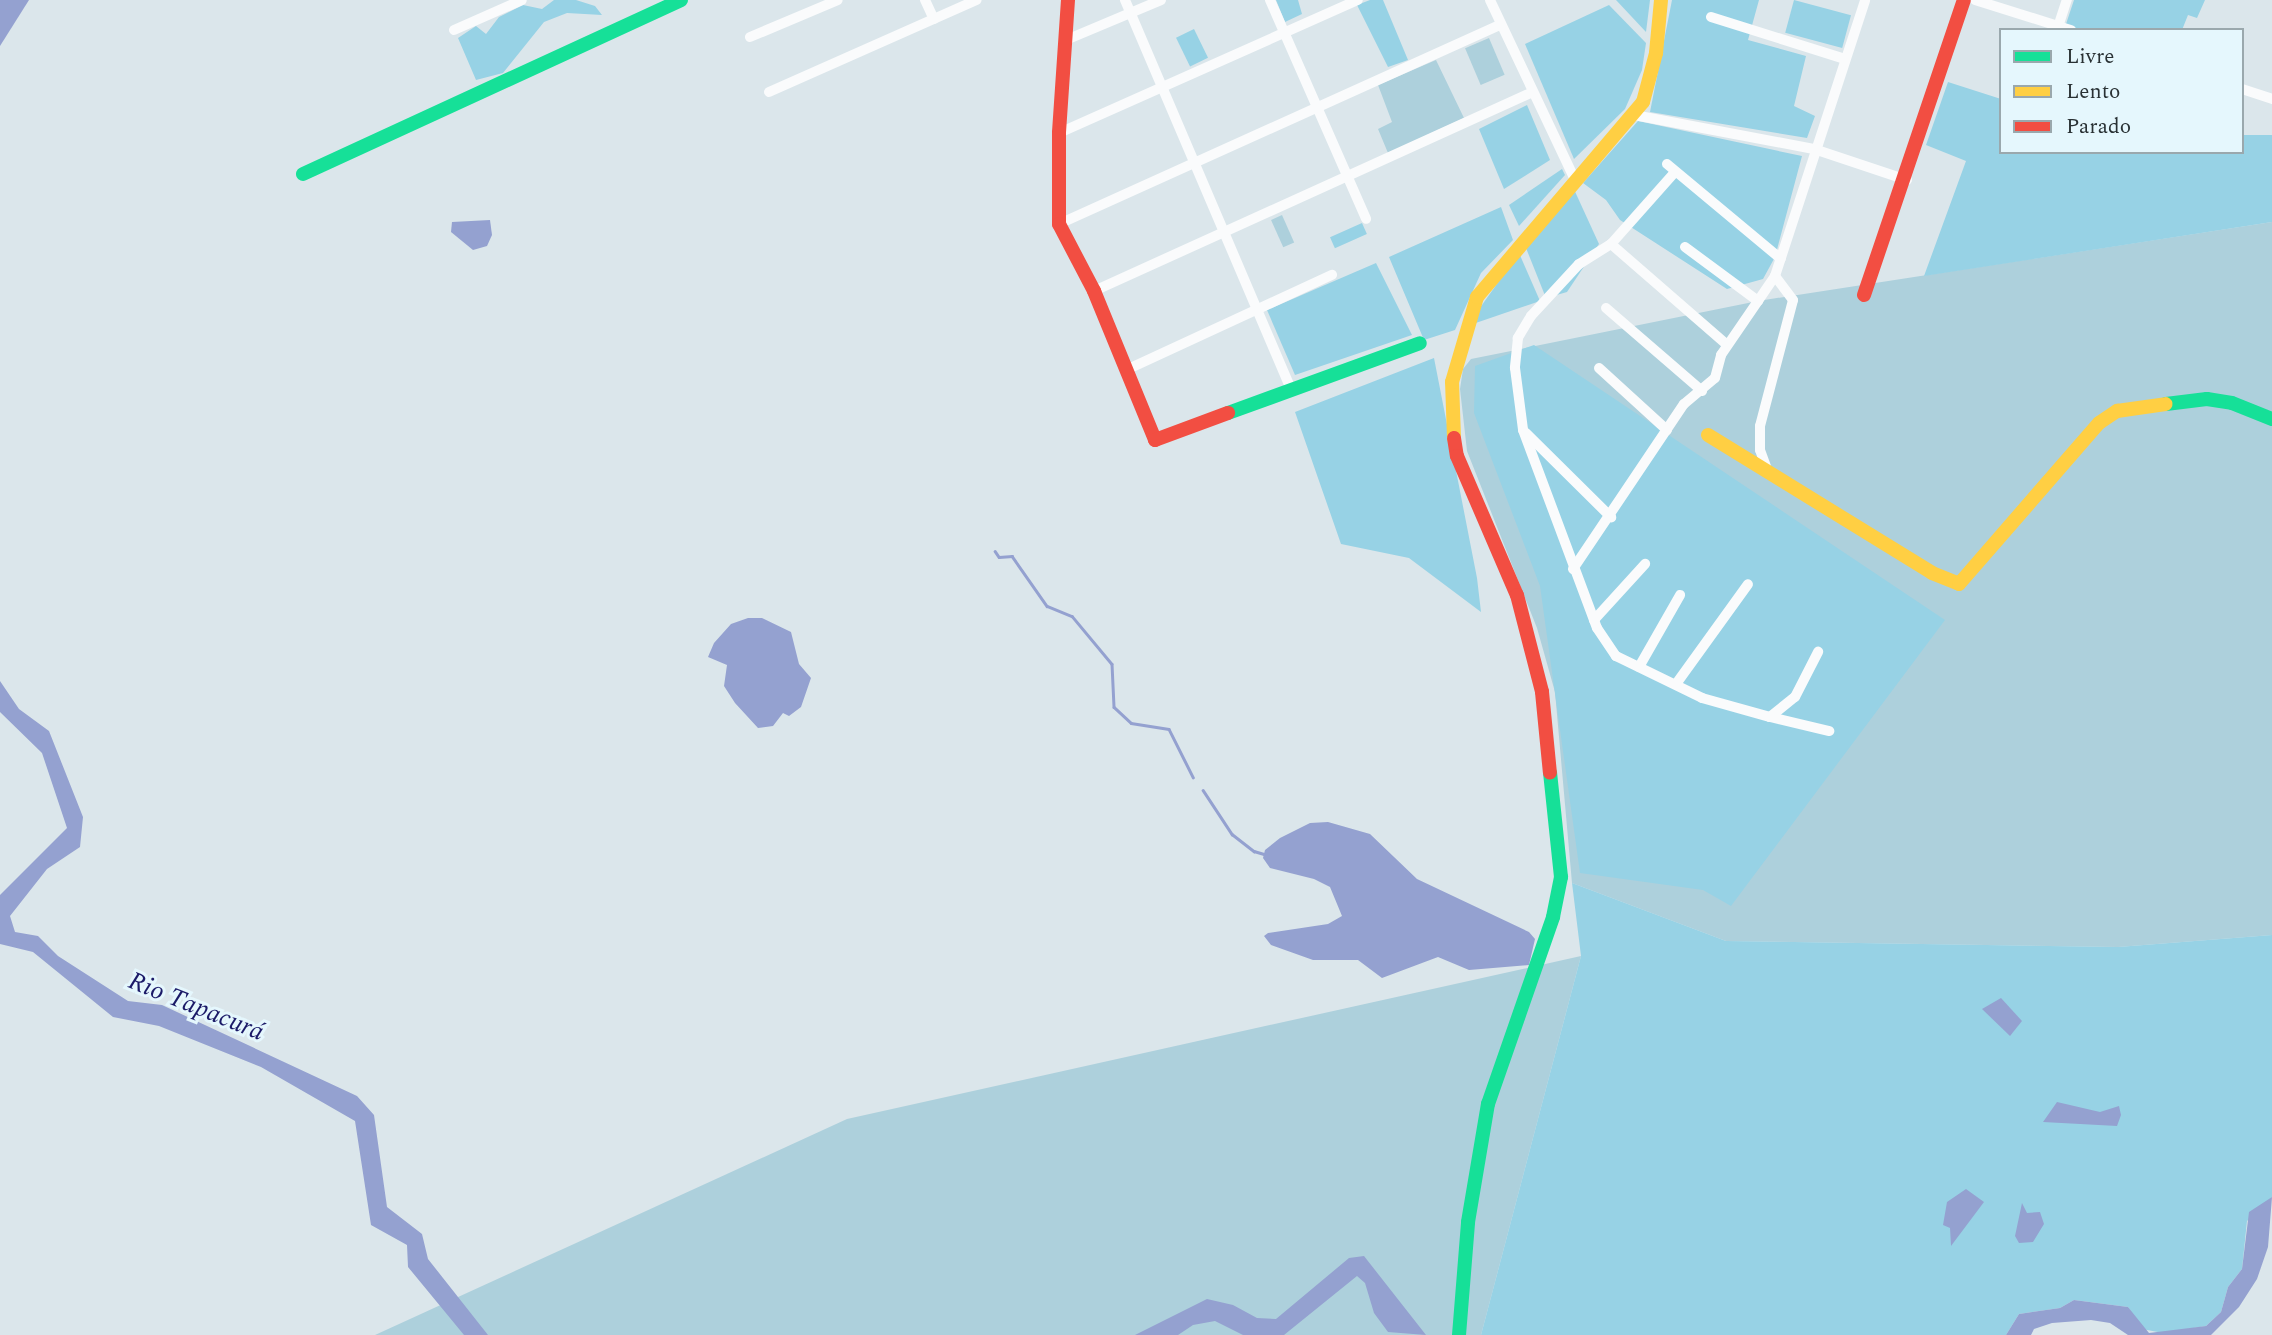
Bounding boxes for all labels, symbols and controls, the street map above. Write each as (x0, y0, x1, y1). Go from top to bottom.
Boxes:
legend (1999, 28, 2244, 154)
text: Livre (2066, 41, 2114, 73)
text: Lento (2066, 76, 2120, 108)
text: Parado (2066, 111, 2131, 143)
water label: Rio Tapacurá (124, 966, 268, 1048)

